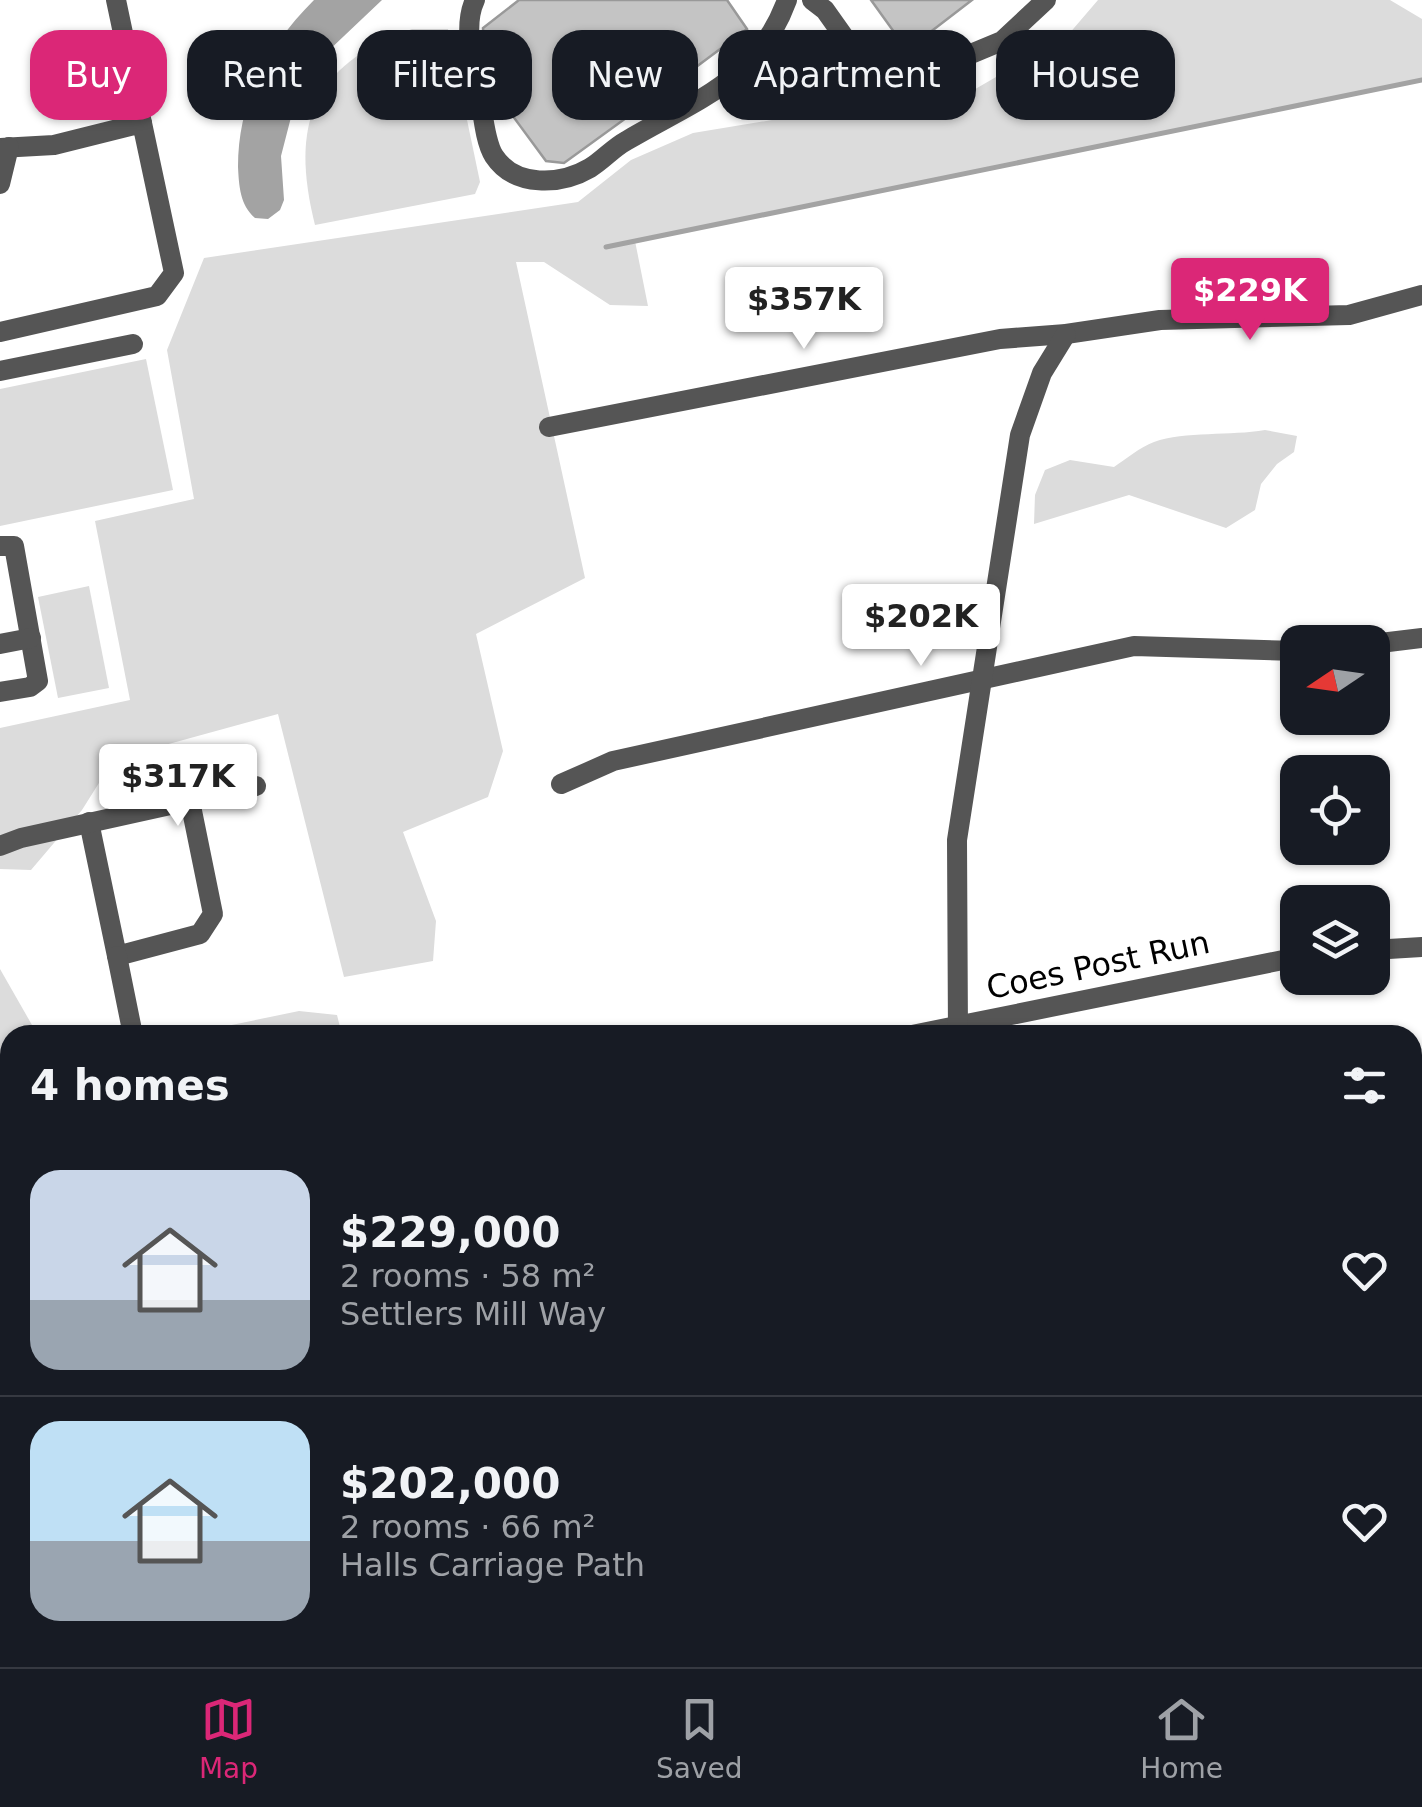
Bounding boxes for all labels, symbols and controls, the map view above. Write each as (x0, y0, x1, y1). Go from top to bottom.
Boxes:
chip: Buy (30, 30, 167, 120)
chip: Rent (187, 30, 337, 120)
chip: Filters (357, 30, 532, 120)
chip: New (552, 30, 698, 120)
chip: Apartment (718, 30, 976, 120)
chip: House (996, 30, 1175, 120)
pin: $229K (1180, 258, 1320, 343)
pin: $357K (734, 267, 874, 352)
text: $229K (1193, 271, 1307, 309)
text: $357K (747, 280, 861, 318)
pin: $202K (851, 584, 991, 669)
text: $202K (864, 597, 978, 635)
north arrow (1280, 625, 1390, 735)
map controls (1280, 625, 1390, 995)
pin: $317K (108, 744, 248, 829)
button: locate (1280, 755, 1390, 865)
text: $317K (121, 757, 235, 795)
button: layers (1280, 885, 1390, 995)
street label: Coes Post Run (983, 923, 1213, 1007)
icon: filters (1337, 1058, 1392, 1113)
text: 4 homes (30, 1061, 230, 1110)
text: $229,000 (340, 1208, 561, 1257)
icon: home (110, 1210, 230, 1330)
icon: heart (1337, 1243, 1392, 1298)
text: 2 rooms · 58 m² (340, 1257, 595, 1295)
text: Settlers Mill Way (340, 1295, 606, 1333)
text: $202,000 (340, 1459, 561, 1508)
icon: home (110, 1461, 230, 1581)
icon: heart (1337, 1494, 1392, 1549)
text: 2 rooms · 66 m² (340, 1508, 595, 1546)
text: Halls Carriage Path (340, 1546, 645, 1584)
tab: Map (199, 1692, 258, 1785)
tab: Saved (656, 1692, 742, 1785)
tab: Home (1140, 1692, 1223, 1785)

